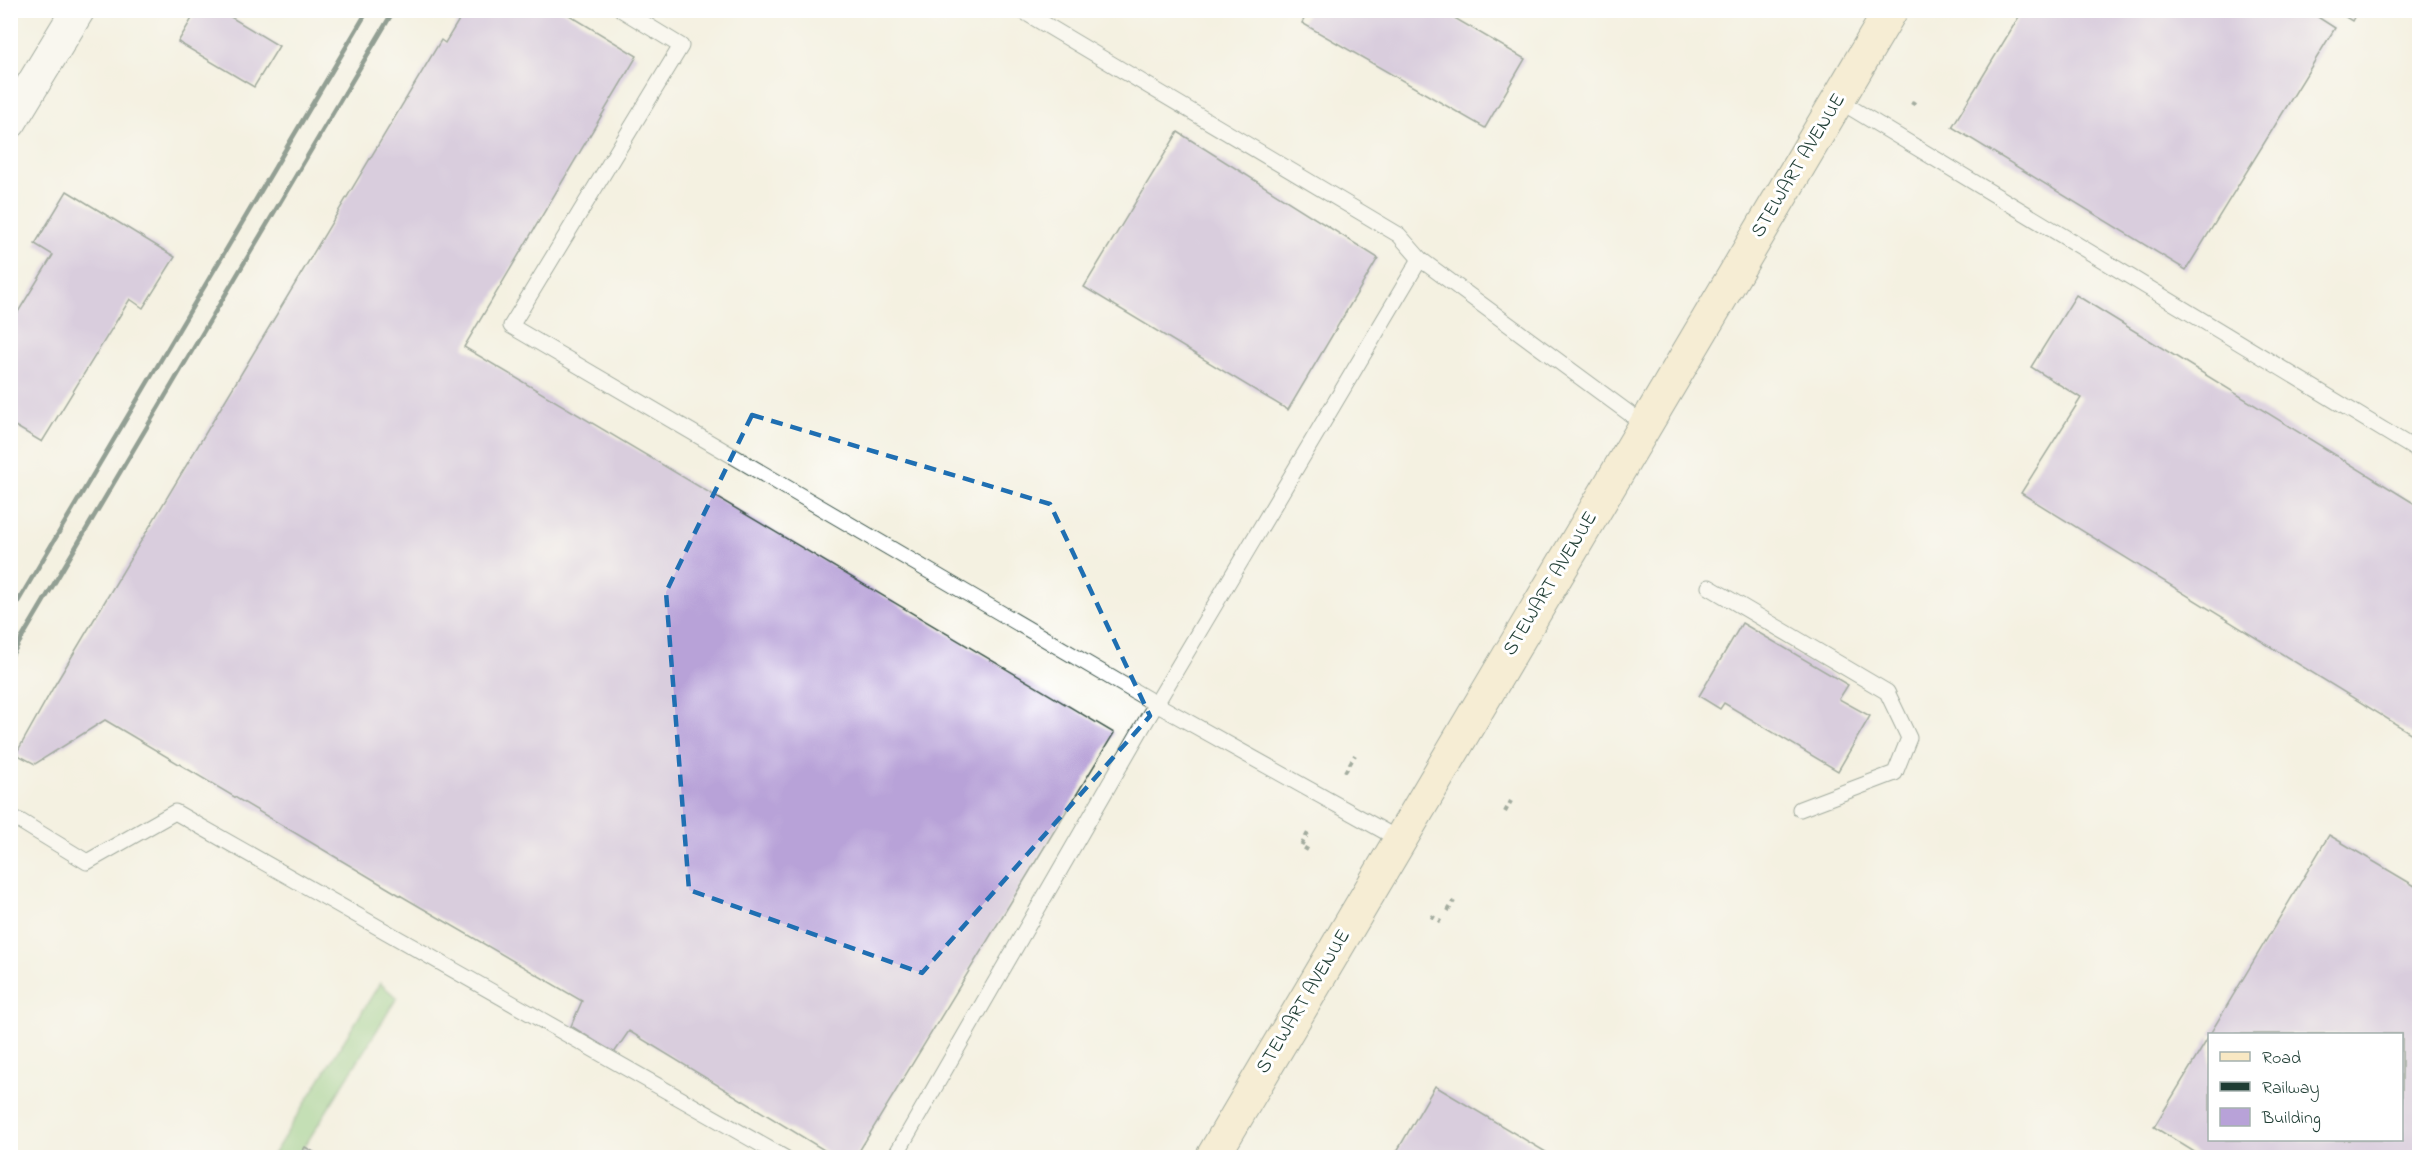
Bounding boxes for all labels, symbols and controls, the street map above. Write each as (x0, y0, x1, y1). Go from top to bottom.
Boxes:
street label: STEWART AVENUE (1744, 88, 1854, 244)
street label: STEWART AVENUE (1496, 506, 1606, 662)
street label: STEWART AVENUE (1249, 924, 1359, 1080)
legend (2208, 1033, 2403, 1141)
text: Road (2262, 1046, 2301, 1072)
text: Railway (2262, 1076, 2319, 1102)
text: Building (2261, 1106, 2321, 1133)

